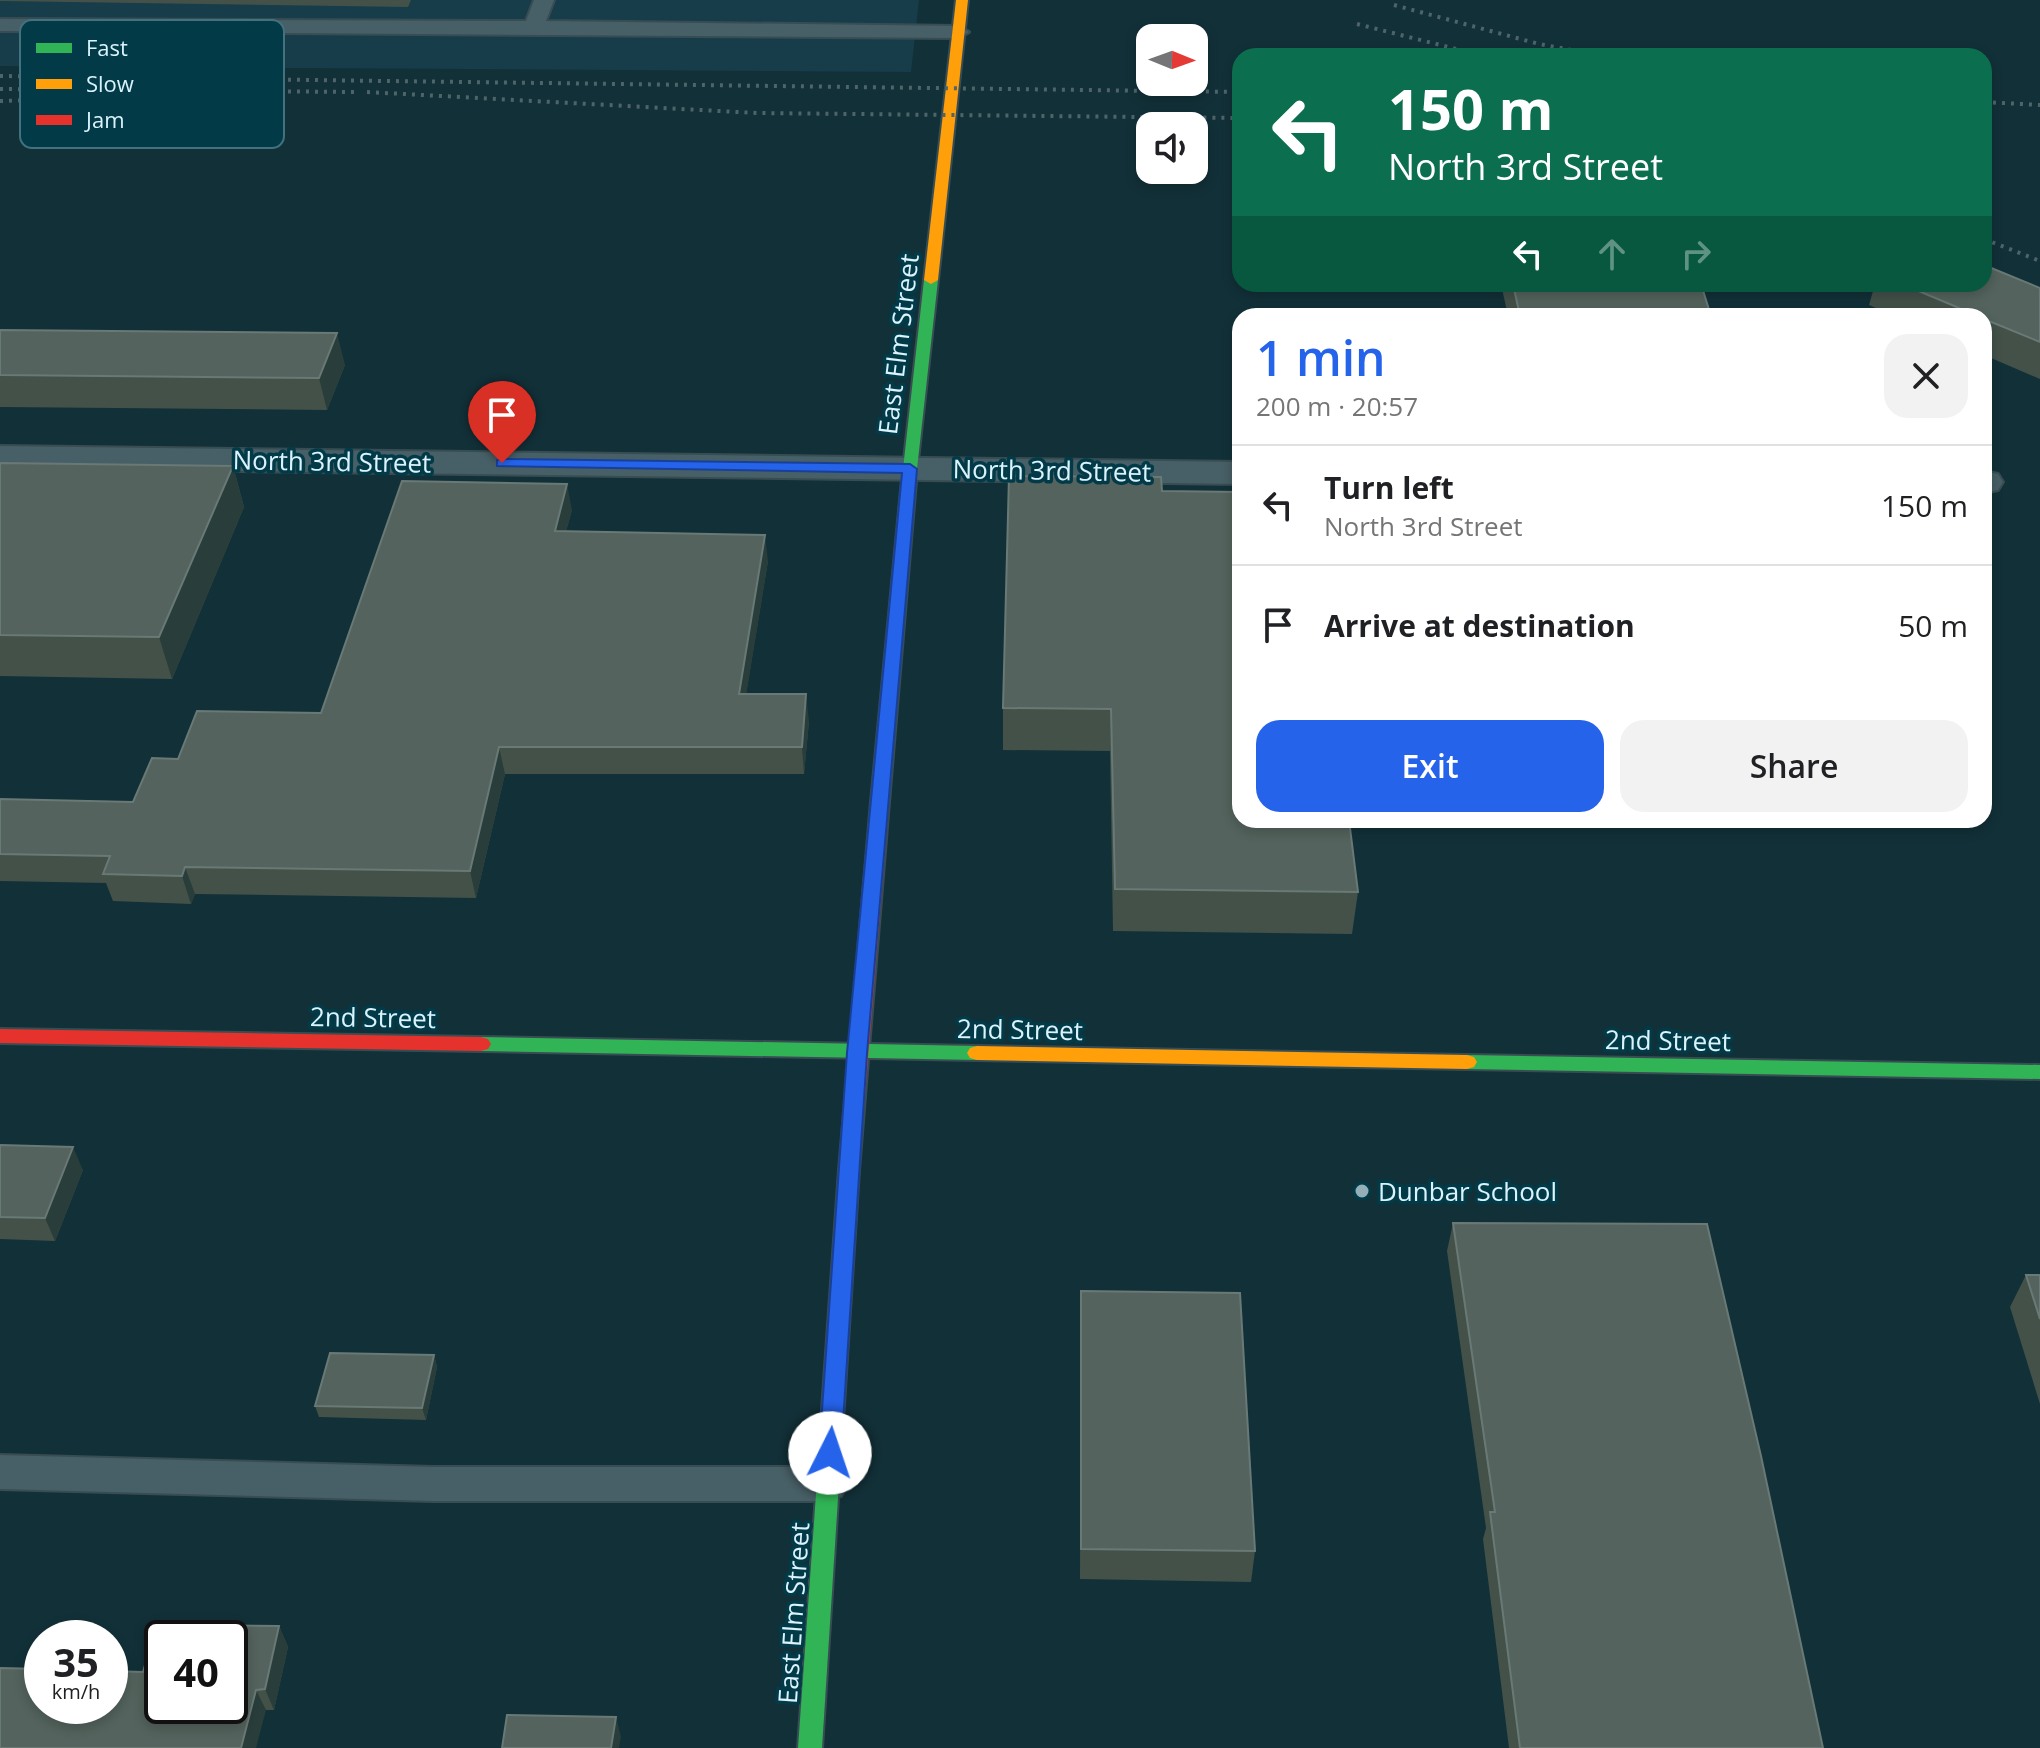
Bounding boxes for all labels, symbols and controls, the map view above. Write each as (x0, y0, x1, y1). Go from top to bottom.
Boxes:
legend (20, 20, 284, 148)
north arrow (1136, 24, 1208, 96)
map controls (1136, 24, 1208, 184)
text: Fast (86, 32, 128, 62)
text: Slow (86, 68, 134, 98)
text: 150 m (1388, 70, 1554, 146)
icon: left (1256, 80, 1360, 184)
text: Jam (84, 104, 125, 134)
button: sound (1136, 112, 1208, 184)
text: North 3rd Street (1388, 142, 1663, 191)
icon: left (1506, 232, 1550, 276)
icon: ahead (1590, 232, 1634, 276)
icon: right (1674, 232, 1718, 276)
street label: East Elm Street (869, 252, 927, 436)
text: 1 min (1256, 325, 1386, 390)
button: close (1884, 334, 1968, 418)
pin (468, 381, 536, 463)
text: 200 m · 20:57 (1256, 388, 1418, 424)
icon: arrive (480, 393, 524, 437)
street label: North 3rd Street (232, 441, 432, 481)
street label: North 3rd Street (952, 450, 1152, 490)
text: Turn left (1324, 467, 1454, 508)
icon: left (1256, 483, 1300, 527)
text: 150 m (1881, 485, 1968, 526)
text: North 3rd Street (1324, 508, 1523, 544)
icon: arrive (1256, 603, 1300, 647)
text: Arrive at destination (1324, 605, 1635, 646)
text: 50 m (1898, 605, 1968, 646)
button: Exit (1256, 720, 1604, 812)
button: Share (1620, 720, 1968, 812)
street label: 2nd Street (310, 998, 436, 1036)
street label: 2nd Street (957, 1010, 1083, 1048)
street label: 2nd Street (1605, 1021, 1731, 1059)
place label: Dunbar School (1378, 1173, 1557, 1209)
marker: Dunbar School (1353, 1182, 1371, 1200)
position arrow (788, 1411, 872, 1495)
street label: East Elm Street (769, 1521, 817, 1705)
speed limit sign: 40 (144, 1620, 248, 1724)
text: 35 (53, 1634, 99, 1689)
text: km/h (52, 1678, 100, 1705)

